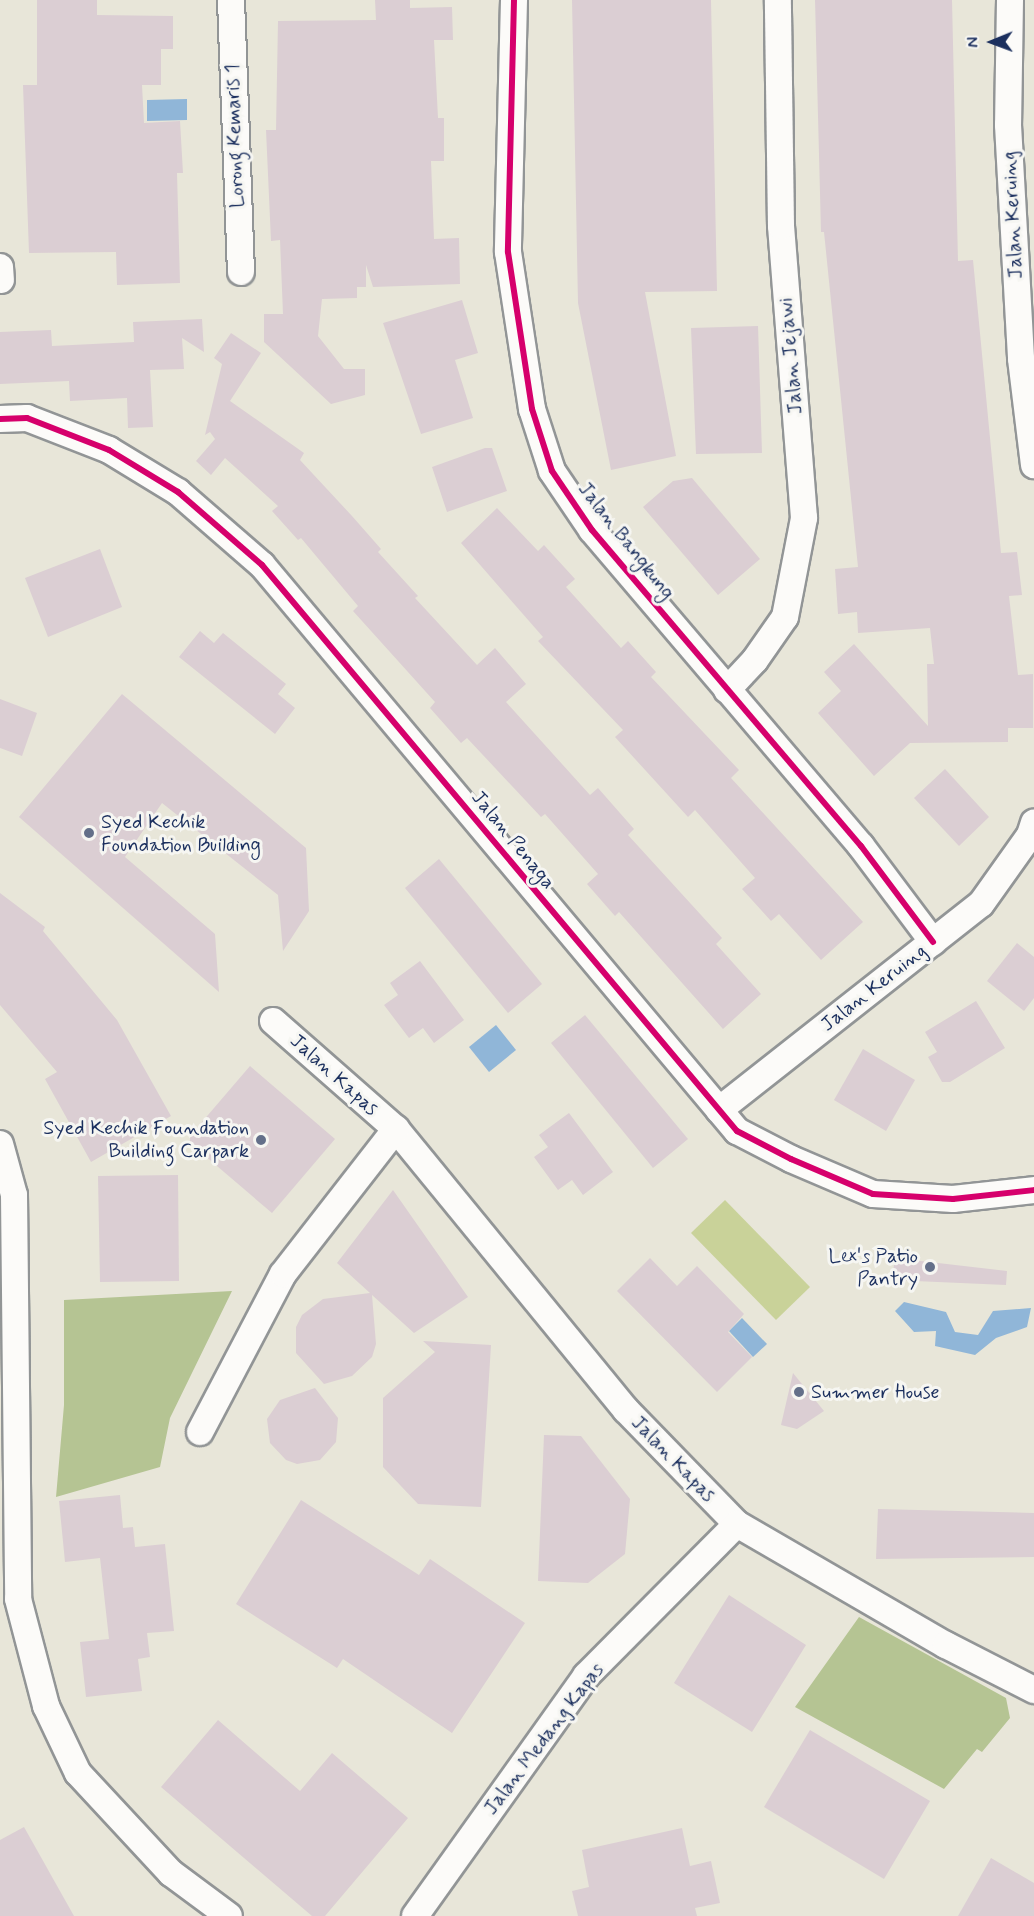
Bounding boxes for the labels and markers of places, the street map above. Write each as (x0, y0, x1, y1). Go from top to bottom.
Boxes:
place label: Syed Kechik Foundation Building (101, 810, 264, 857)
marker: Syed Kechik Foundation Building (82, 826, 96, 840)
place label: Syed Kechik Foundation Building Carpark (48, 1116, 249, 1163)
marker: Syed Kechik Foundation Building Carpark (254, 1133, 268, 1147)
place label: Lex's Patio Pantry (829, 1244, 918, 1291)
marker: Lex's Patio Pantry (923, 1260, 937, 1274)
place label: Summer House (811, 1380, 942, 1404)
marker: Summer House (792, 1385, 806, 1399)

